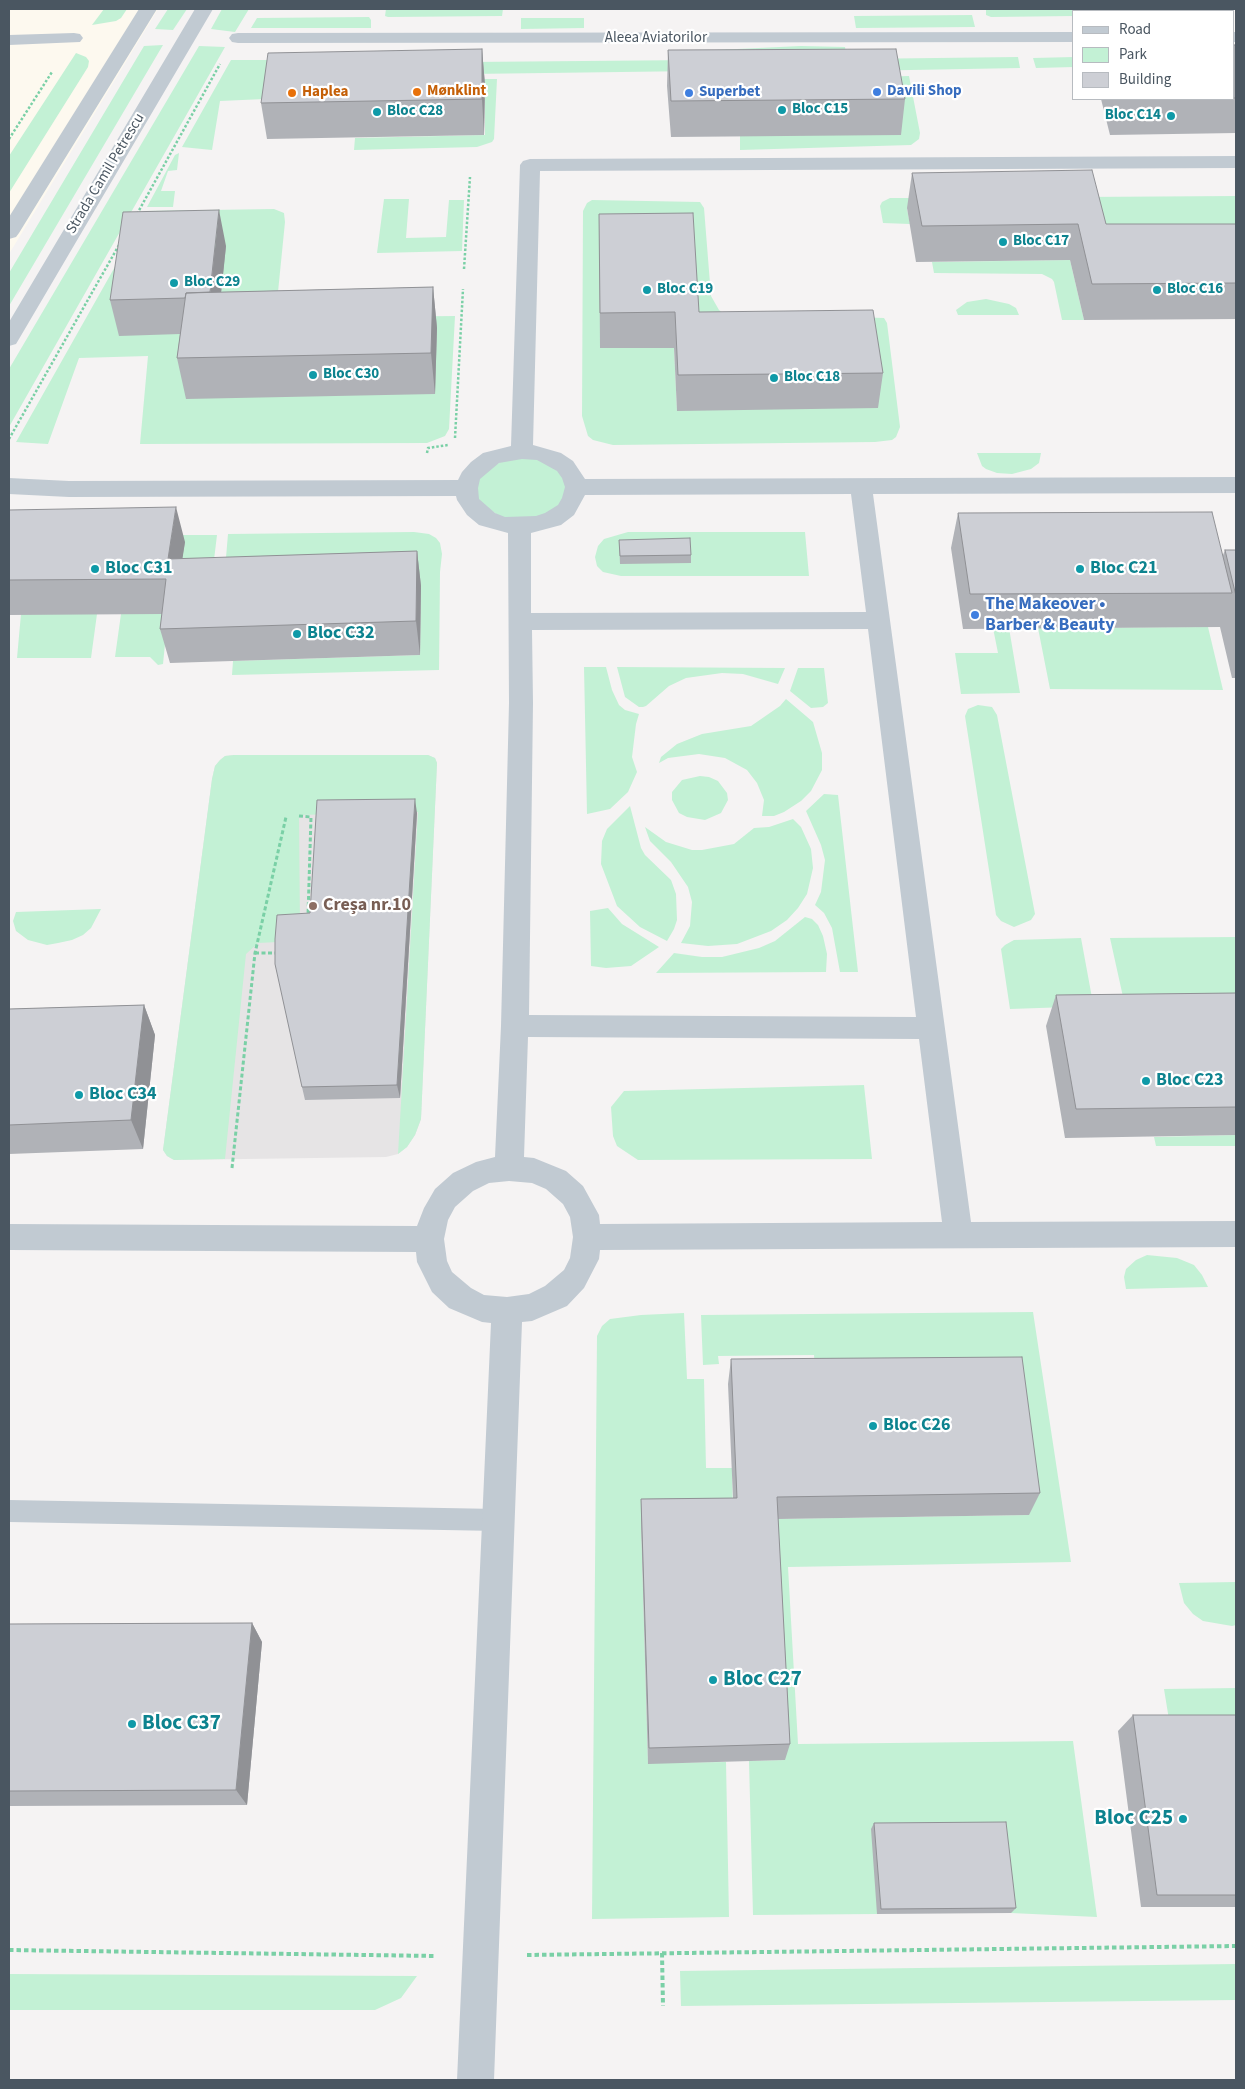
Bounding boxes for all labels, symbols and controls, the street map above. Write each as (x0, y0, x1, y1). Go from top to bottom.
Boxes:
legend (1072, 10, 1235, 100)
text: Road (1119, 19, 1151, 40)
street label: Aleea Aviatorilor (605, 30, 707, 48)
text: Park (1119, 44, 1147, 65)
text: Building (1119, 69, 1171, 90)
place label: Mønklint (427, 83, 486, 101)
place label: Davili Shop (887, 83, 962, 101)
place label: Haplea (302, 84, 348, 102)
place label: Superbet (699, 84, 760, 102)
marker: Mønklint (411, 86, 423, 98)
marker: Davili Shop (871, 86, 883, 98)
marker: Haplea (286, 87, 298, 99)
marker: Superbet (683, 87, 695, 99)
place label: Bloc C15 (792, 101, 848, 119)
place label: Bloc C28 (387, 103, 443, 121)
marker: Bloc C15 (776, 104, 788, 116)
marker: Bloc C28 (371, 106, 383, 118)
place label: Bloc C14 (1105, 107, 1161, 125)
street label: Strada Camil Petrescu (63, 110, 149, 238)
marker: Bloc C14 (1165, 110, 1177, 122)
place label: Bloc C17 (1013, 233, 1069, 251)
marker: Bloc C17 (997, 236, 1009, 248)
place label: Bloc C29 (184, 274, 240, 292)
marker: Bloc C29 (168, 277, 180, 289)
place label: Bloc C19 (657, 281, 713, 299)
place label: Bloc C16 (1167, 281, 1223, 299)
marker: Bloc C19 (641, 284, 653, 296)
marker: Bloc C16 (1151, 284, 1163, 296)
place label: Bloc C30 (323, 366, 379, 384)
marker: Bloc C30 (307, 369, 319, 381)
place label: Bloc C18 (784, 369, 840, 387)
marker: Bloc C18 (768, 372, 780, 384)
place label: Bloc C31 (105, 558, 173, 580)
place label: Bloc C21 (1090, 558, 1158, 580)
marker: Bloc C31 (89, 563, 101, 575)
marker: Bloc C21 (1074, 563, 1086, 575)
place label: The Makeover • Barber & Beauty (985, 594, 1115, 636)
marker: The Makeover • Barber & Beauty (969, 609, 981, 621)
place label: Bloc C32 (307, 623, 375, 645)
marker: Bloc C32 (291, 628, 303, 640)
place label: Creșa nr.10 (323, 895, 411, 917)
marker: Creșa nr.10 (307, 900, 319, 912)
place label: Bloc C23 (1156, 1070, 1224, 1092)
marker: Bloc C23 (1140, 1075, 1152, 1087)
place label: Bloc C34 (89, 1084, 157, 1106)
marker: Bloc C34 (73, 1089, 85, 1101)
place label: Bloc C26 (883, 1415, 951, 1437)
marker: Bloc C26 (867, 1420, 879, 1432)
place label: Bloc C27 (723, 1667, 802, 1693)
marker: Bloc C27 (707, 1674, 719, 1686)
place label: Bloc C37 (142, 1711, 221, 1737)
marker: Bloc C37 (126, 1718, 138, 1730)
place label: Bloc C25 (1094, 1806, 1173, 1832)
marker: Bloc C25 (1177, 1813, 1189, 1825)

